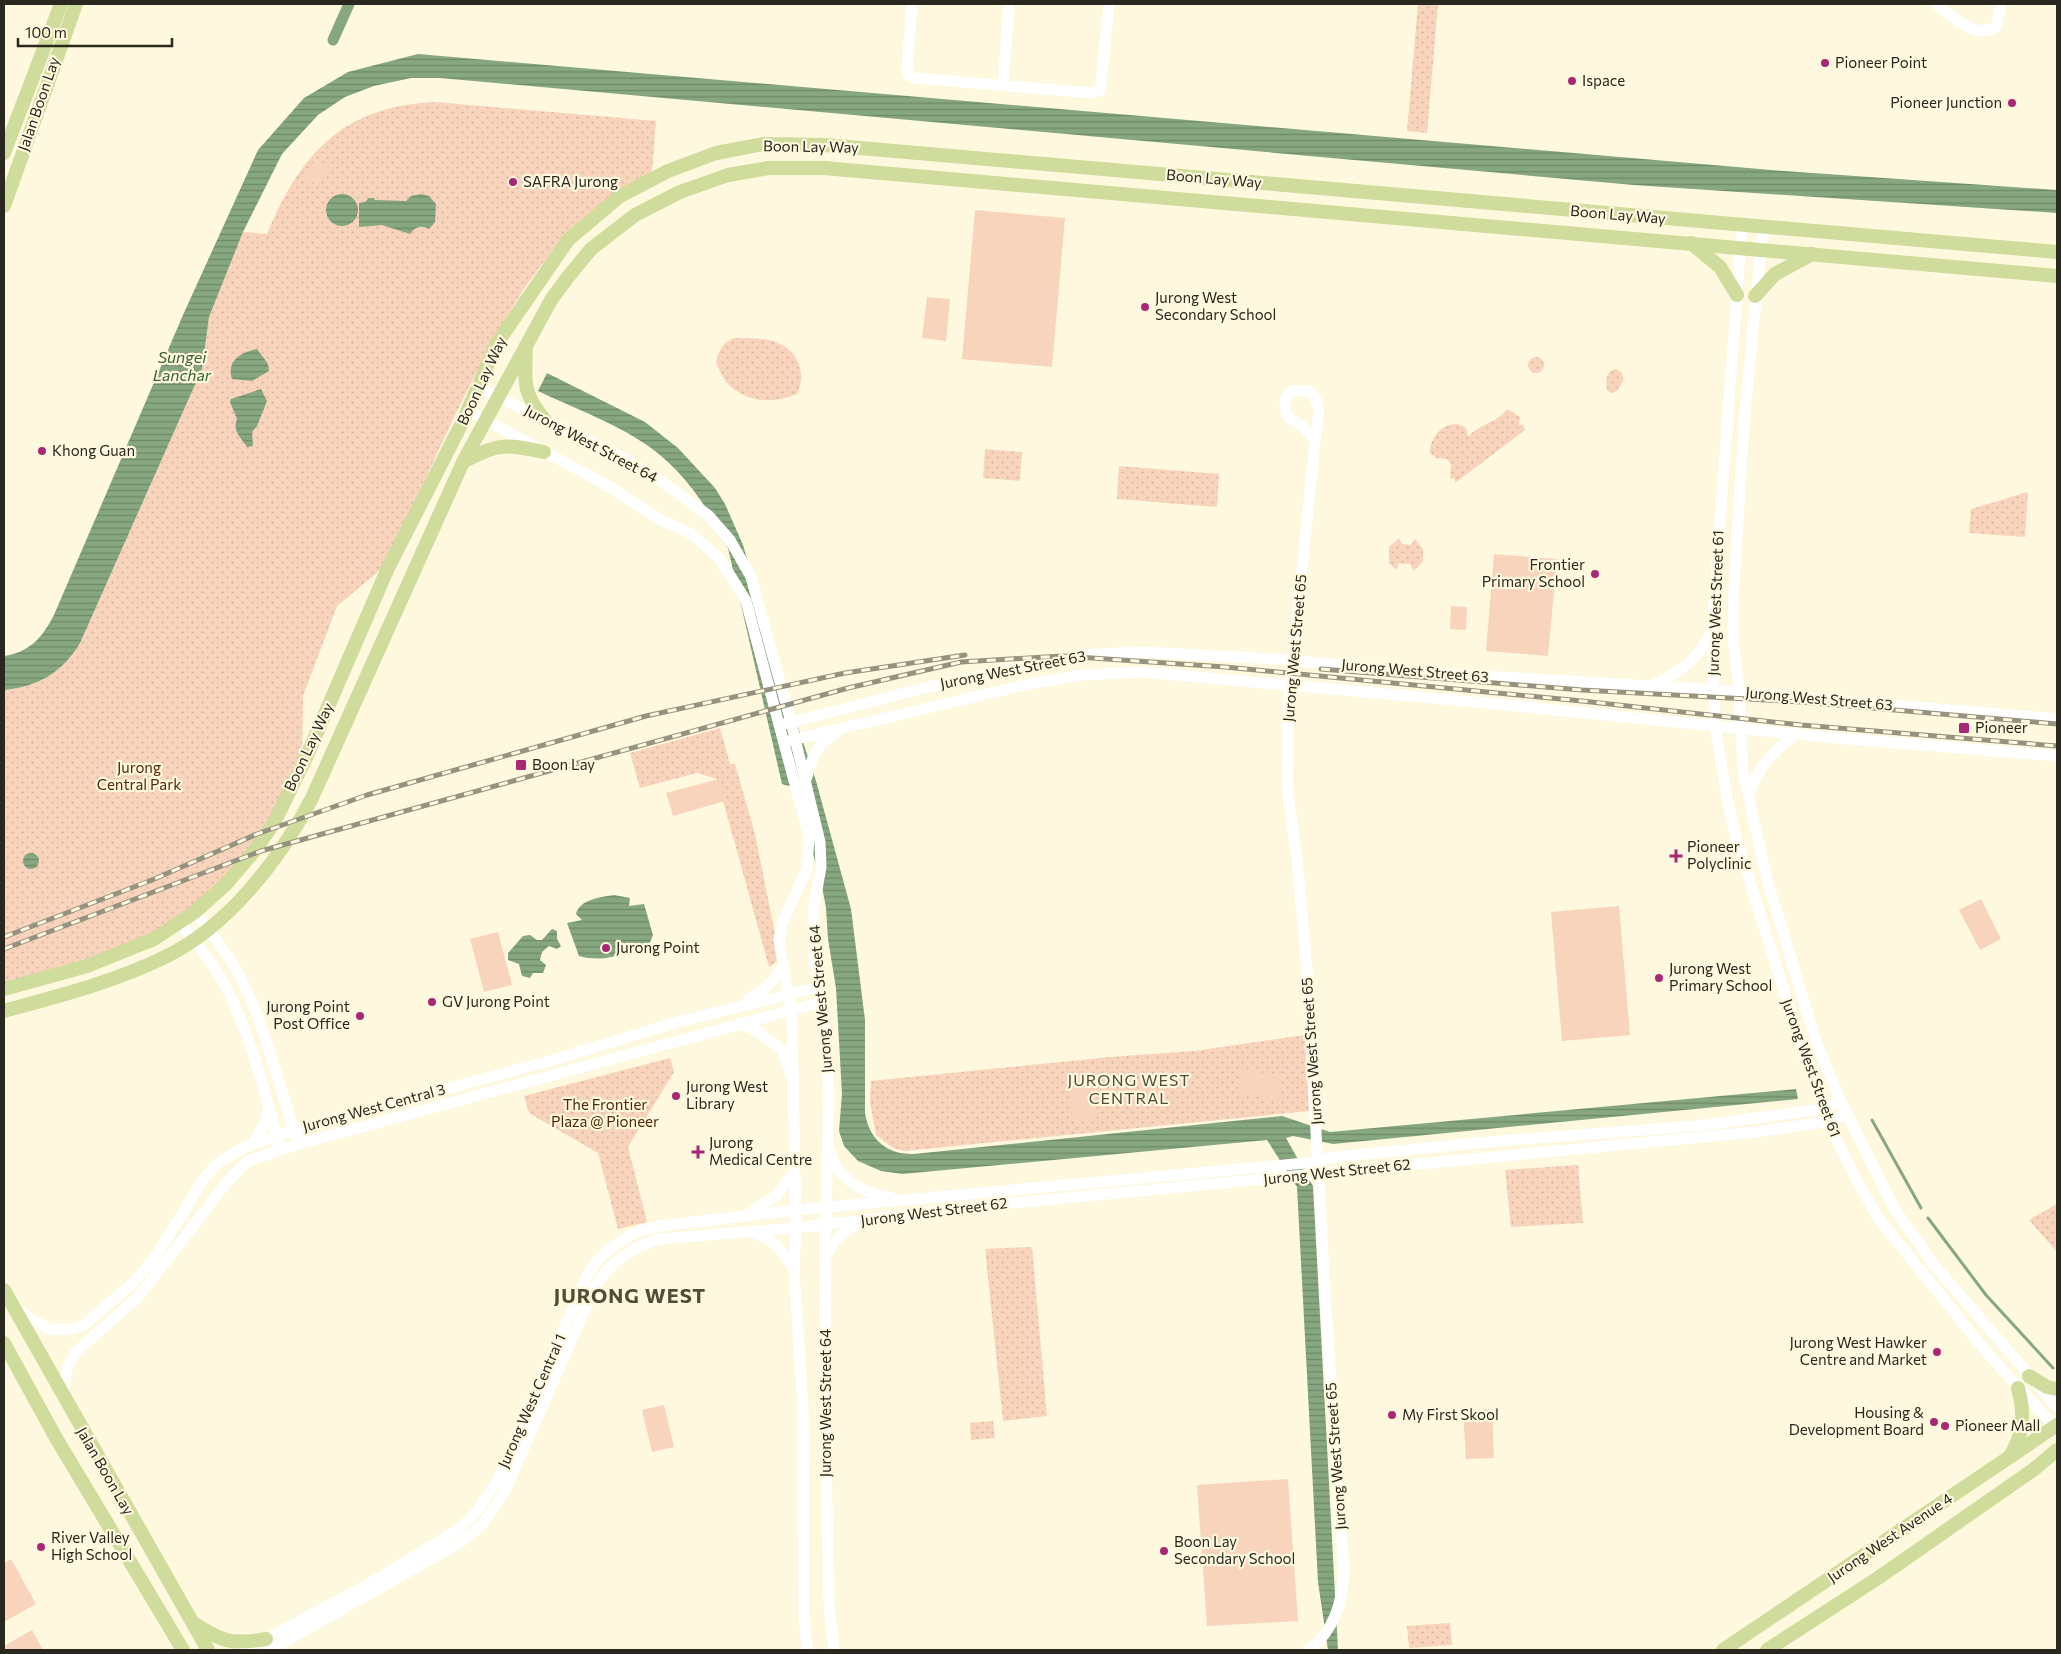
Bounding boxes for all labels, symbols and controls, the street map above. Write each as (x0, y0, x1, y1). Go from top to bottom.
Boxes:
scale bar (18, 15, 171, 47)
text: 100 m (25, 23, 67, 41)
place label: Pioneer Point (1835, 53, 1927, 71)
street label: Jalan Boon Lay (14, 54, 63, 153)
marker: Pioneer Point (1819, 57, 1831, 69)
place label: Ispace (1582, 71, 1625, 89)
marker: Ispace (1566, 75, 1578, 87)
place label: Pioneer Junction (1890, 93, 2002, 111)
marker: Pioneer Junction (2006, 97, 2018, 109)
street label: Boon Lay Way (763, 136, 859, 156)
street label: Boon Lay Way (1166, 165, 1263, 191)
place label: SAFRA Jurong (523, 172, 618, 190)
marker: SAFRA Jurong (507, 176, 519, 188)
street label: Boon Lay Way (1570, 201, 1667, 227)
place label: Jurong West Secondary School (1155, 288, 1276, 323)
marker: Jurong West Secondary School (1139, 301, 1151, 313)
street label: Boon Lay Way (453, 333, 510, 428)
water label: Sungei Lanchar (153, 347, 212, 384)
street label: Jurong West Street 64 (522, 400, 661, 486)
place label: Khong Guan (52, 441, 135, 459)
marker: Khong Guan (36, 445, 48, 457)
street label: Jurong West Street 61 (1703, 530, 1727, 676)
place label: Frontier Primary School (1482, 555, 1585, 590)
marker: Frontier Primary School (1589, 568, 1601, 580)
street label: Jurong West Street 65 (1279, 573, 1309, 722)
street label: Jurong West Street 63 (938, 646, 1087, 692)
street label: Jurong West Street 63 (1341, 655, 1490, 685)
street label: Jurong West Street 63 (1745, 683, 1894, 713)
street label: Boon Lay Way (280, 699, 337, 794)
place label: Pioneer (1975, 718, 2028, 736)
marker: Pioneer (1957, 721, 1971, 735)
place label: Boon Lay (532, 755, 595, 773)
park label: Jurong Central Park (97, 758, 181, 793)
marker: Boon Lay (514, 758, 528, 772)
place label: Pioneer Polyclinic (1687, 837, 1751, 872)
marker: Pioneer Polyclinic (1669, 849, 1683, 863)
street label: Jurong West Street 64 (805, 924, 835, 1074)
place label: Jurong Point (616, 938, 700, 956)
marker: Jurong Point (600, 942, 612, 954)
place label: Jurong West Primary School (1669, 959, 1772, 994)
marker: Jurong West Primary School (1653, 972, 1665, 984)
street label: Jurong West Street 65 (1297, 977, 1325, 1126)
place label: GV Jurong Point (442, 992, 550, 1010)
marker: GV Jurong Point (426, 996, 438, 1008)
street label: Jurong West Street 61 (1779, 996, 1845, 1139)
place label: Jurong Point Post Office (266, 997, 350, 1032)
marker: Jurong Point Post Office (354, 1010, 366, 1022)
district label: JURONG WEST CENTRAL (1068, 1070, 1191, 1107)
place label: Jurong West Library (686, 1077, 768, 1112)
street label: Jurong West Central 3 (300, 1079, 447, 1135)
marker: Jurong West Library (670, 1090, 682, 1102)
park label: The Frontier Plaza @ Pioneer (551, 1095, 659, 1130)
place label: Jurong Medical Centre (709, 1133, 812, 1168)
marker: Jurong Medical Centre (691, 1145, 705, 1159)
street label: Jurong West Street 62 (1263, 1154, 1411, 1188)
street label: Jurong West Street 62 (860, 1193, 1008, 1229)
district label: JURONG WEST (554, 1283, 706, 1307)
street label: Jurong West Street 64 (816, 1329, 834, 1477)
street label: Jurong West Central 1 (493, 1331, 569, 1470)
place label: Jurong West Hawker Centre and Market (1789, 1333, 1927, 1368)
marker: Jurong West Hawker Centre and Market (1931, 1346, 1943, 1358)
street label: Jurong West Street 65 (1321, 1382, 1349, 1531)
place label: Housing & Development Board (1789, 1403, 1924, 1438)
place label: My First Skool (1402, 1405, 1499, 1423)
marker: My First Skool (1386, 1409, 1398, 1421)
marker: Housing & Development Board (1928, 1416, 1940, 1428)
place label: Pioneer Mall (1955, 1416, 2040, 1434)
marker: Pioneer Mall (1939, 1420, 1951, 1432)
street label: Jalan Boon Lay (73, 1423, 138, 1518)
street label: Jurong West Avenue 4 (1824, 1489, 1955, 1586)
place label: River Valley High School (51, 1528, 132, 1563)
place label: Boon Lay Secondary School (1174, 1532, 1295, 1567)
marker: River Valley High School (35, 1541, 47, 1553)
marker: Boon Lay Secondary School (1158, 1545, 1170, 1557)

